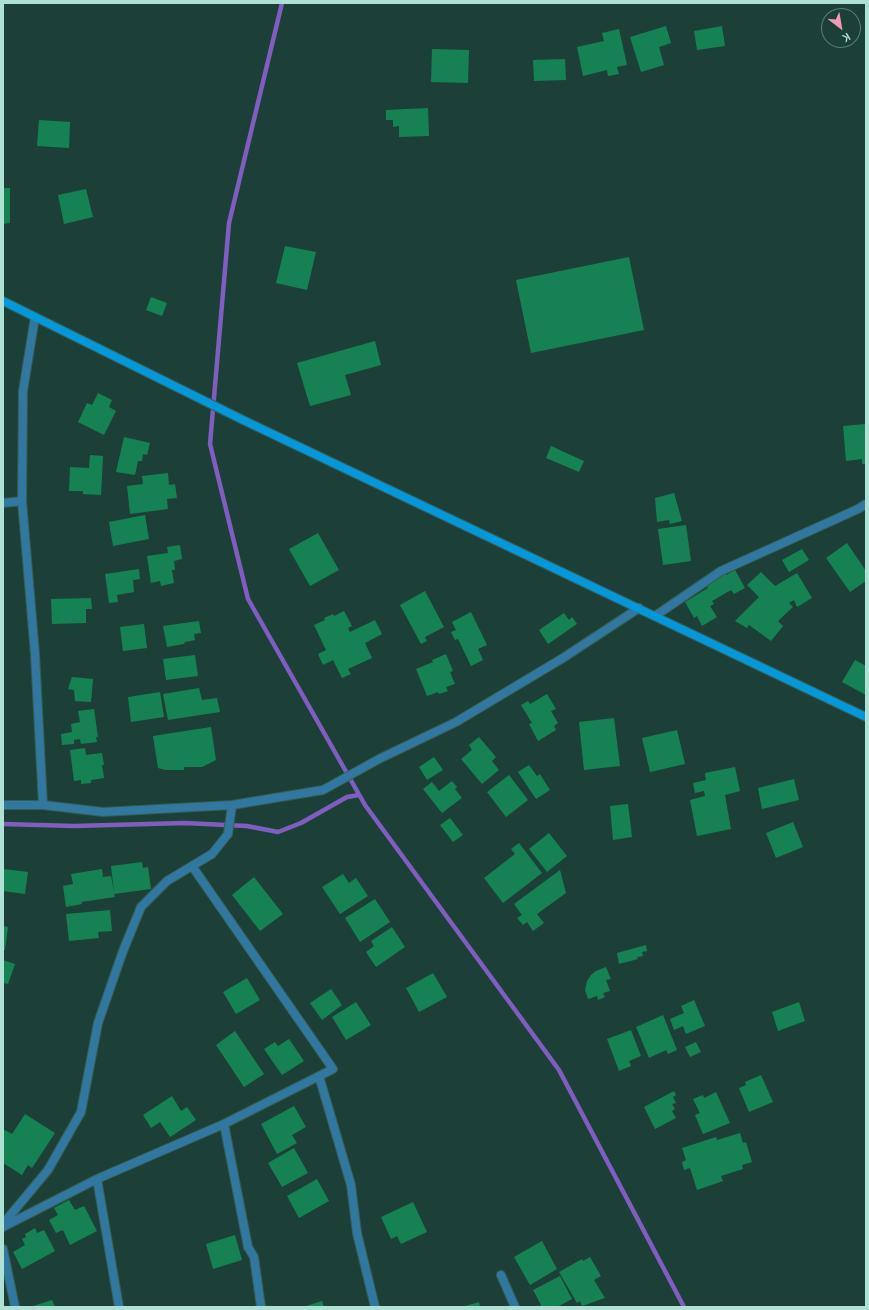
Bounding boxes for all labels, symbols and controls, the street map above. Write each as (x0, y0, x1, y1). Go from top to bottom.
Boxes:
north arrow (821, 8, 861, 48)
text: K (840, 30, 853, 45)

